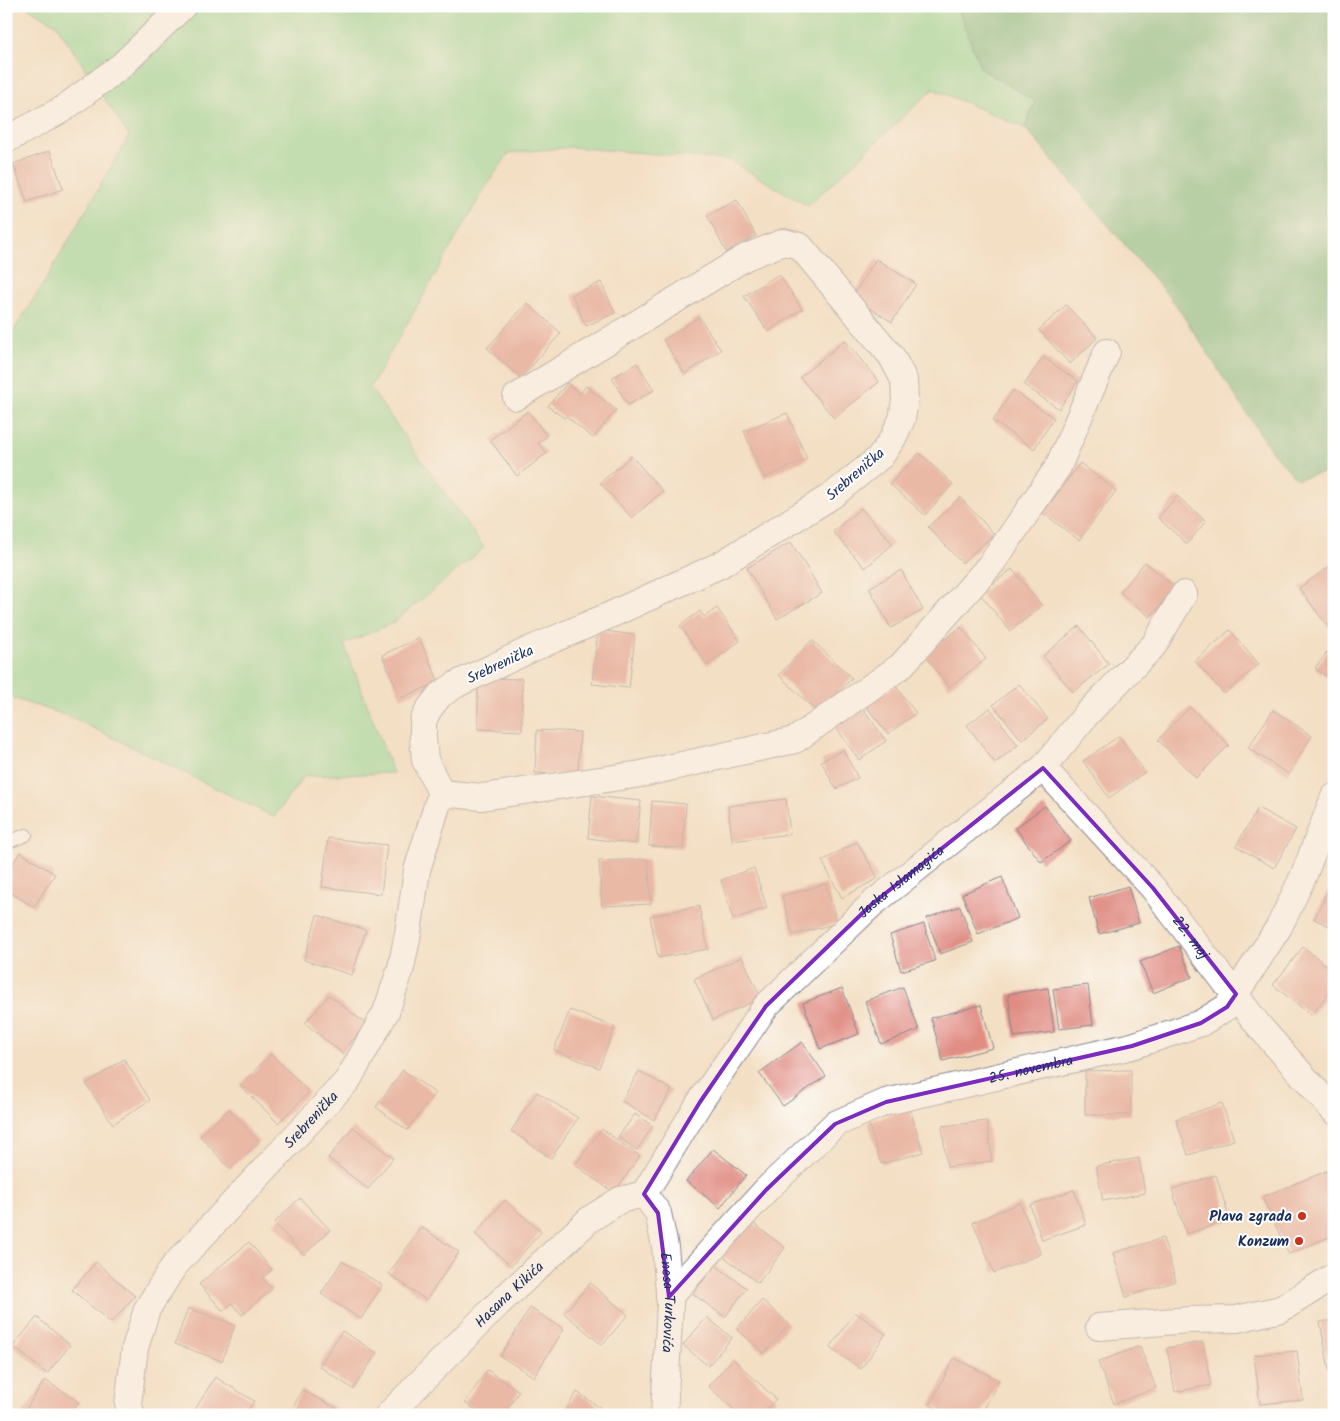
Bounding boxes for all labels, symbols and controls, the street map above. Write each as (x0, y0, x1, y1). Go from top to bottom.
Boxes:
street label: Srebrenička (821, 442, 891, 507)
street label: Srebrenička (463, 639, 538, 691)
street label: Jaska Islamagića (853, 840, 950, 925)
street label: 22. maj (1165, 911, 1216, 966)
street label: 25. novembra (986, 1049, 1076, 1091)
street label: Srebrenička (278, 1086, 345, 1155)
place label: Plava zgrada (1209, 1205, 1292, 1229)
marker: Plava zgrada (1296, 1210, 1308, 1222)
place label: Konzum (1238, 1230, 1289, 1254)
marker: Konzum (1293, 1235, 1305, 1247)
street label: Enesa Turkovića (653, 1251, 681, 1353)
street label: Hasana Kikića (469, 1256, 550, 1334)

